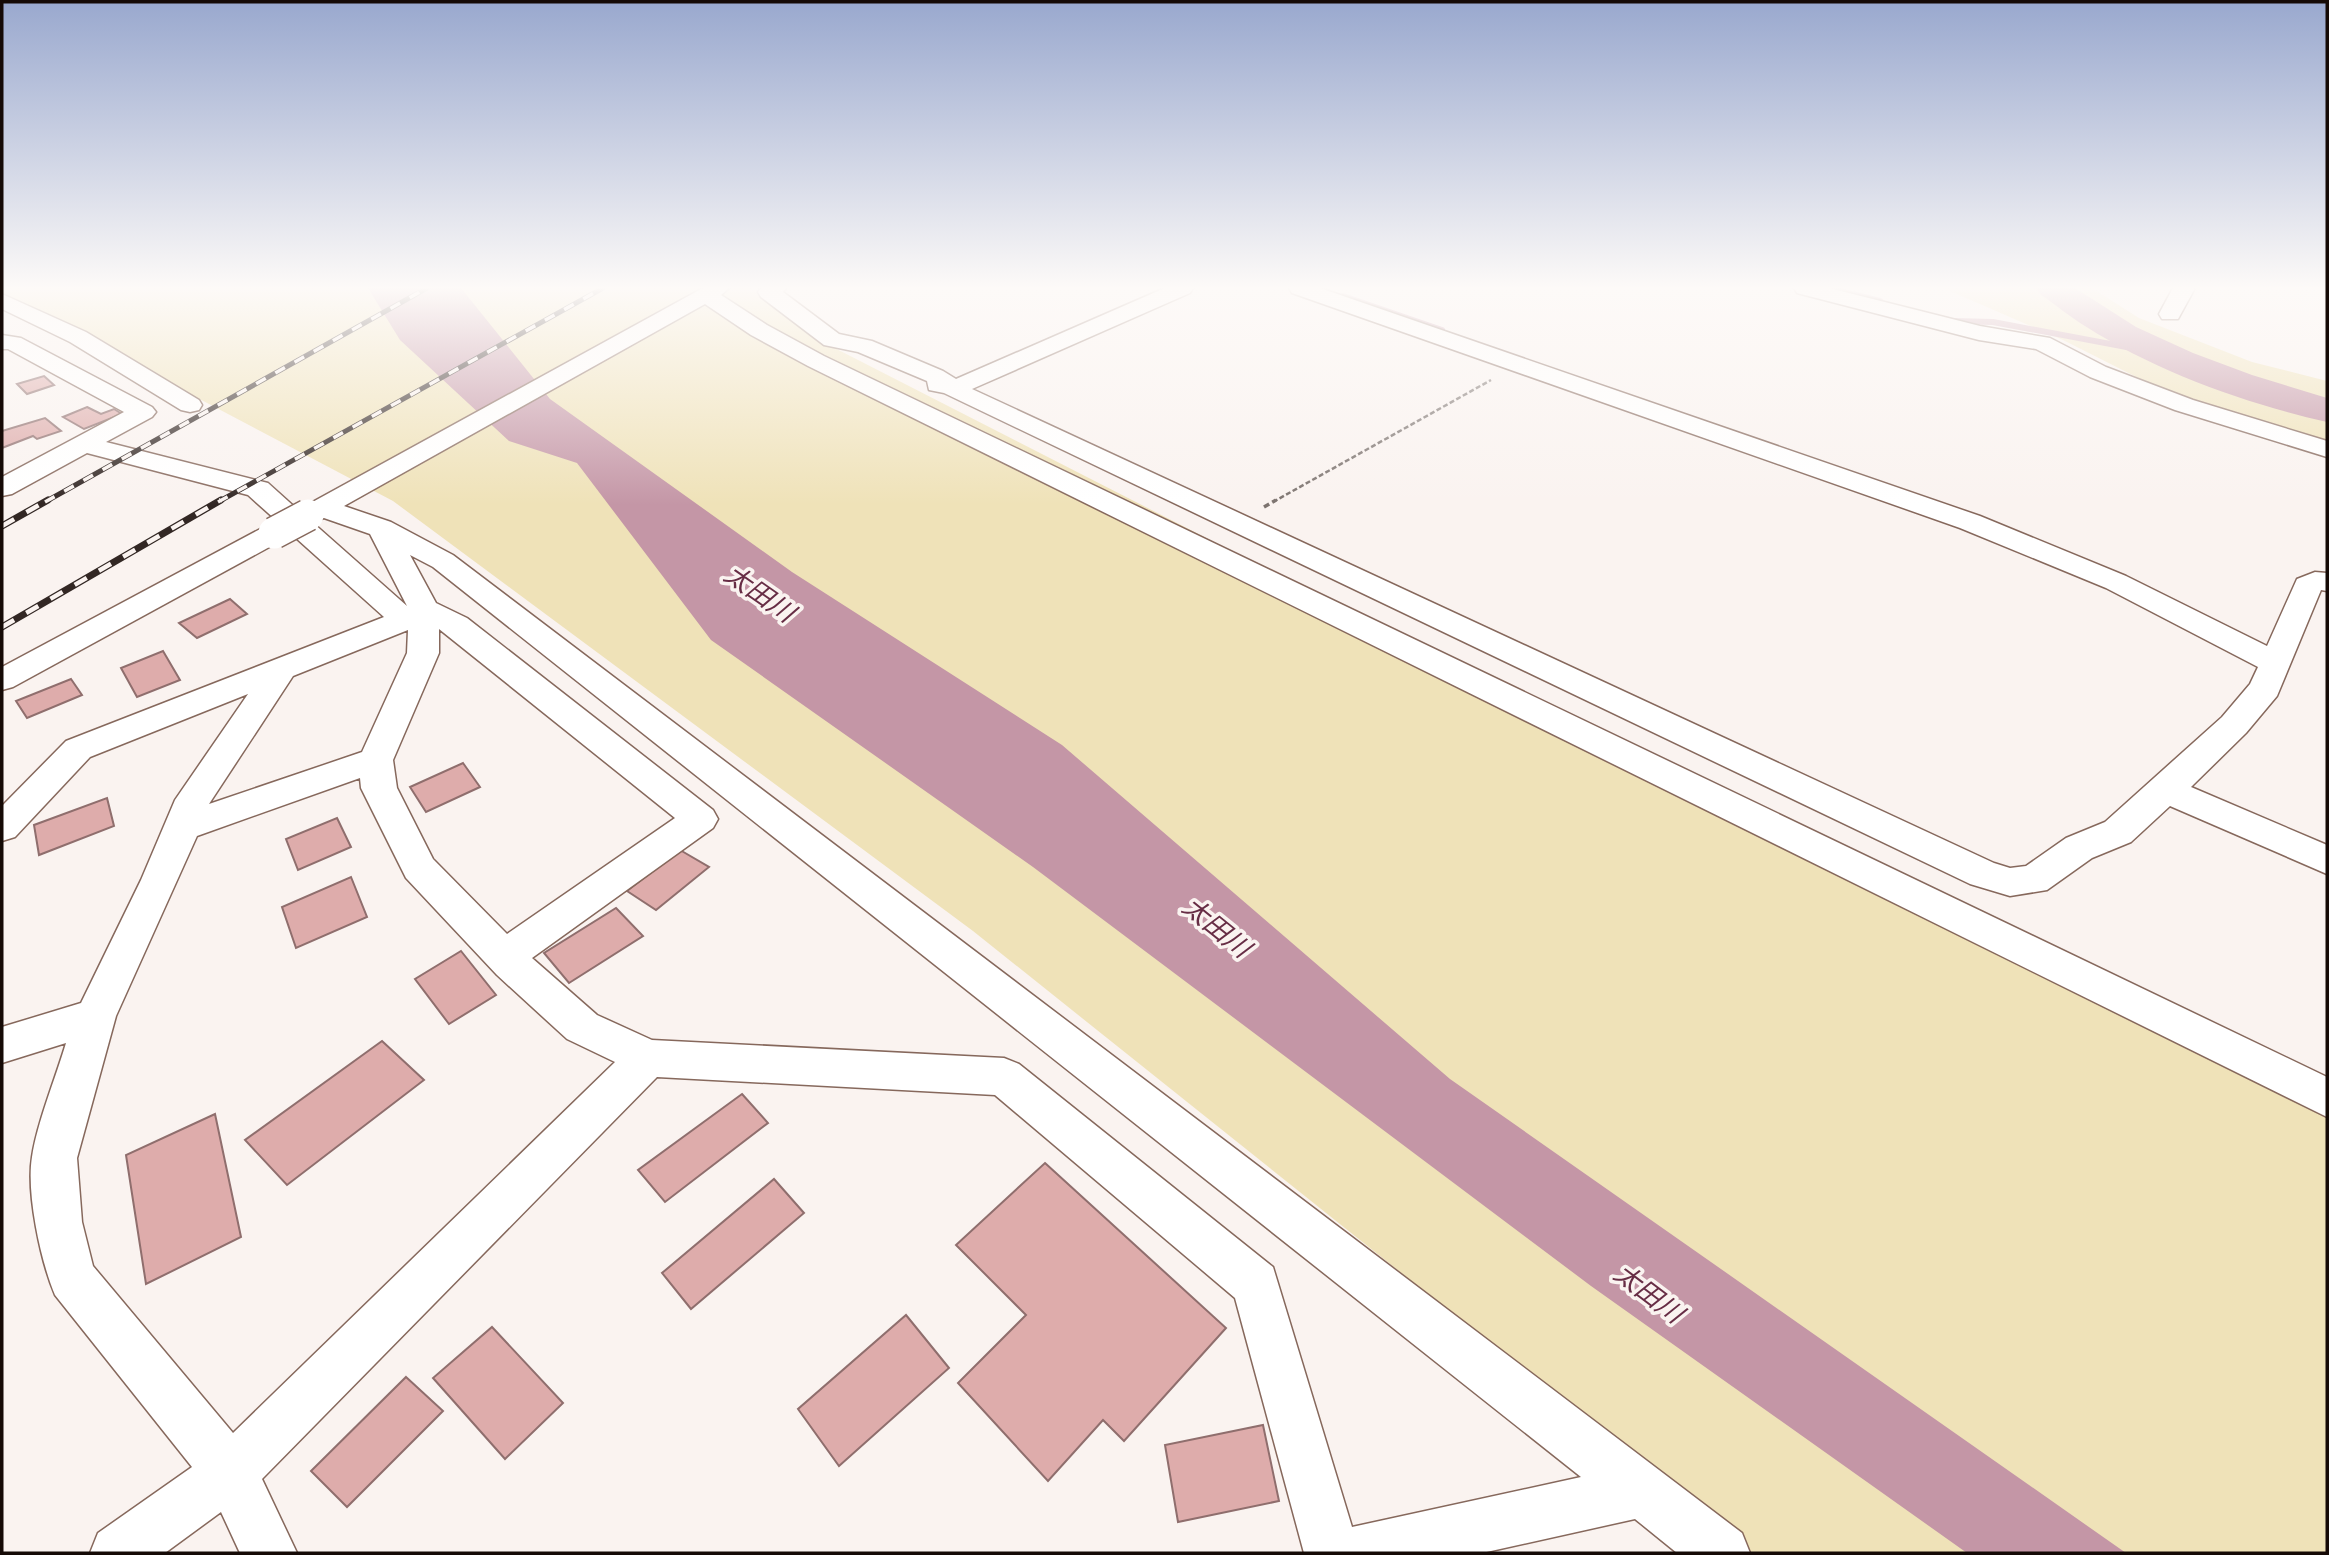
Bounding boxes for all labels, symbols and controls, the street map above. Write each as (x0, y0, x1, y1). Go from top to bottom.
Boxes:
water label: 太田川 (717, 555, 806, 633)
water label: 太田川 (1174, 887, 1262, 969)
water label: 太田川 (1606, 1254, 1694, 1334)

